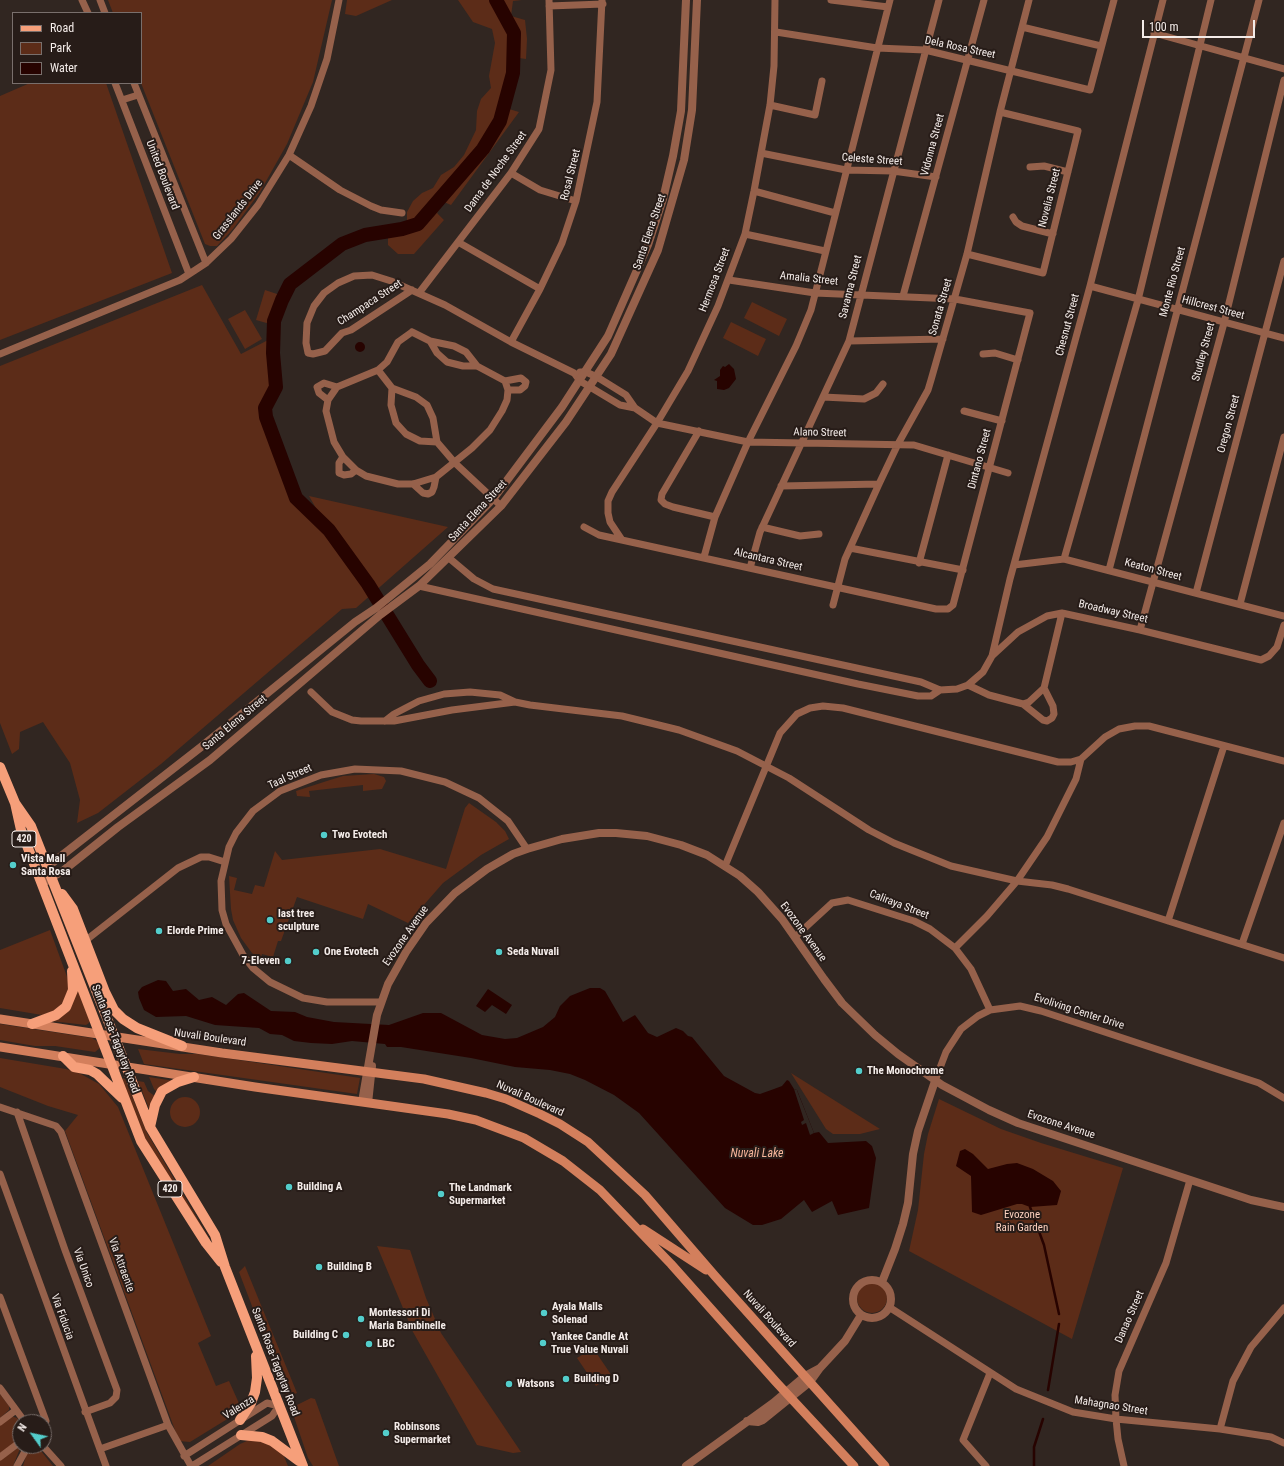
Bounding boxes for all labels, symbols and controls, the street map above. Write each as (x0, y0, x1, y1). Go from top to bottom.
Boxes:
legend (12, 12, 142, 84)
scale bar (1144, 12, 1257, 38)
text: 100 m (1149, 20, 1179, 34)
text: Road (50, 21, 74, 35)
street label: Dela Rosa Street (924, 34, 996, 62)
text: Park (50, 41, 71, 55)
text: Water (50, 61, 78, 75)
street label: Vidonna Street (918, 112, 948, 178)
street label: Dama de Noche Street (462, 129, 530, 215)
street label: United Boulevard (143, 138, 181, 212)
street label: Rosal Street (558, 148, 584, 202)
street label: Celeste Street (841, 151, 903, 169)
street label: Novelia Street (1036, 167, 1064, 229)
street label: Grasslands Drive (210, 177, 266, 243)
street label: Santa Elena Street (631, 192, 669, 272)
street label: Monte Rio Street (1157, 245, 1189, 319)
street label: Hermosa Street (697, 246, 733, 314)
street label: Savanna Street (837, 254, 865, 320)
street label: Amalia Street (779, 269, 839, 289)
street label: Champaca Street (335, 277, 405, 329)
street label: Sonata Street (927, 277, 955, 337)
street label: Chesnut Street (1053, 292, 1083, 358)
street label: Hillcrest Street (1180, 293, 1246, 323)
street label: Studley Street (1190, 321, 1218, 383)
street label: Oregon Street (1215, 394, 1243, 454)
street label: Alano Street (793, 426, 847, 440)
street label: Dintano Street (966, 427, 994, 491)
street label: Santa Elena Street (446, 477, 510, 545)
street label: Alcantara Street (733, 546, 803, 574)
street label: Keaton Street (1123, 556, 1183, 584)
street label: Broadway Street (1077, 598, 1149, 626)
street label: Santa Elena Street (200, 692, 270, 754)
street label: Taal Street (266, 762, 314, 792)
place label: Two Evotech (332, 828, 387, 842)
marker: Two Evotech (319, 830, 329, 840)
road number: 420 (12, 831, 36, 847)
place label: Vista Mall Santa Rosa (21, 852, 70, 878)
marker: Vista Mall Santa Rosa (8, 860, 18, 870)
street label: Caliraya Street (867, 888, 931, 922)
street label: Evozone Avenue (777, 900, 829, 964)
street label: Evozone Avenue (380, 903, 432, 969)
place label: last tree sculpture (278, 907, 319, 933)
marker: last tree sculpture (265, 915, 275, 925)
place label: Elorde Prime (167, 924, 224, 938)
marker: Elorde Prime (154, 926, 164, 936)
place label: One Evotech (324, 945, 379, 959)
place label: Seda Nuvali (507, 945, 559, 959)
marker: One Evotech (311, 947, 321, 957)
marker: Seda Nuvali (494, 947, 504, 957)
place label: 7-Eleven (242, 954, 280, 968)
marker: 7-Eleven (283, 956, 293, 966)
street label: Santa Rosa-Tagaytay Road (88, 983, 142, 1095)
street label: Evoliving Center Drive (1032, 991, 1126, 1033)
street label: Nuvali Boulevard (173, 1026, 247, 1050)
place label: The Monochrome (867, 1064, 944, 1078)
marker: The Monochrome (854, 1066, 864, 1076)
street label: Nuvali Boulevard (494, 1078, 566, 1120)
street label: Evozone Avenue (1026, 1108, 1096, 1142)
water label: Nuvali Lake (730, 1147, 784, 1161)
place label: Building A (297, 1180, 342, 1194)
road number: 420 (158, 1181, 182, 1197)
place label: The Landmark Supermarket (449, 1181, 512, 1207)
marker: Building A (284, 1182, 294, 1192)
marker: The Landmark Supermarket (436, 1189, 446, 1199)
park label: Evozone Rain Garden (996, 1208, 1048, 1234)
street label: Via Attraente (105, 1236, 137, 1294)
street label: Via Unico (70, 1246, 96, 1290)
place label: Building B (327, 1260, 372, 1274)
marker: Building B (314, 1262, 324, 1272)
street label: Nuvali Boulevard (740, 1288, 798, 1350)
street label: Danao Street (1113, 1289, 1147, 1345)
street label: Via Fiducia (48, 1292, 76, 1342)
place label: Ayala Malls Solenad (552, 1300, 603, 1326)
street label: Santa Rosa-Tagaytay Road (248, 1306, 302, 1418)
place label: Montessori Di Maria Bambinelle (369, 1306, 446, 1332)
marker: Ayala Malls Solenad (539, 1308, 549, 1318)
marker: Montessori Di Maria Bambinelle (356, 1314, 366, 1324)
place label: Building C (293, 1328, 338, 1342)
marker: Building C (341, 1330, 351, 1340)
place label: Yankee Candle At True Value Nuvali (551, 1330, 628, 1356)
place label: LBC (377, 1337, 395, 1351)
marker: Yankee Candle At True Value Nuvali (538, 1338, 548, 1348)
marker: LBC (364, 1339, 374, 1349)
place label: Building D (574, 1372, 619, 1386)
marker: Building D (561, 1374, 571, 1384)
place label: Watsons (517, 1377, 555, 1391)
marker: Watsons (504, 1379, 514, 1389)
street label: Valenza (221, 1393, 257, 1423)
street label: Mahagnao Street (1073, 1394, 1149, 1418)
north arrow (12, 1414, 52, 1454)
place label: Robinsons Supermarket (394, 1420, 450, 1446)
text: N (15, 1421, 30, 1434)
marker: Robinsons Supermarket (381, 1428, 391, 1438)

